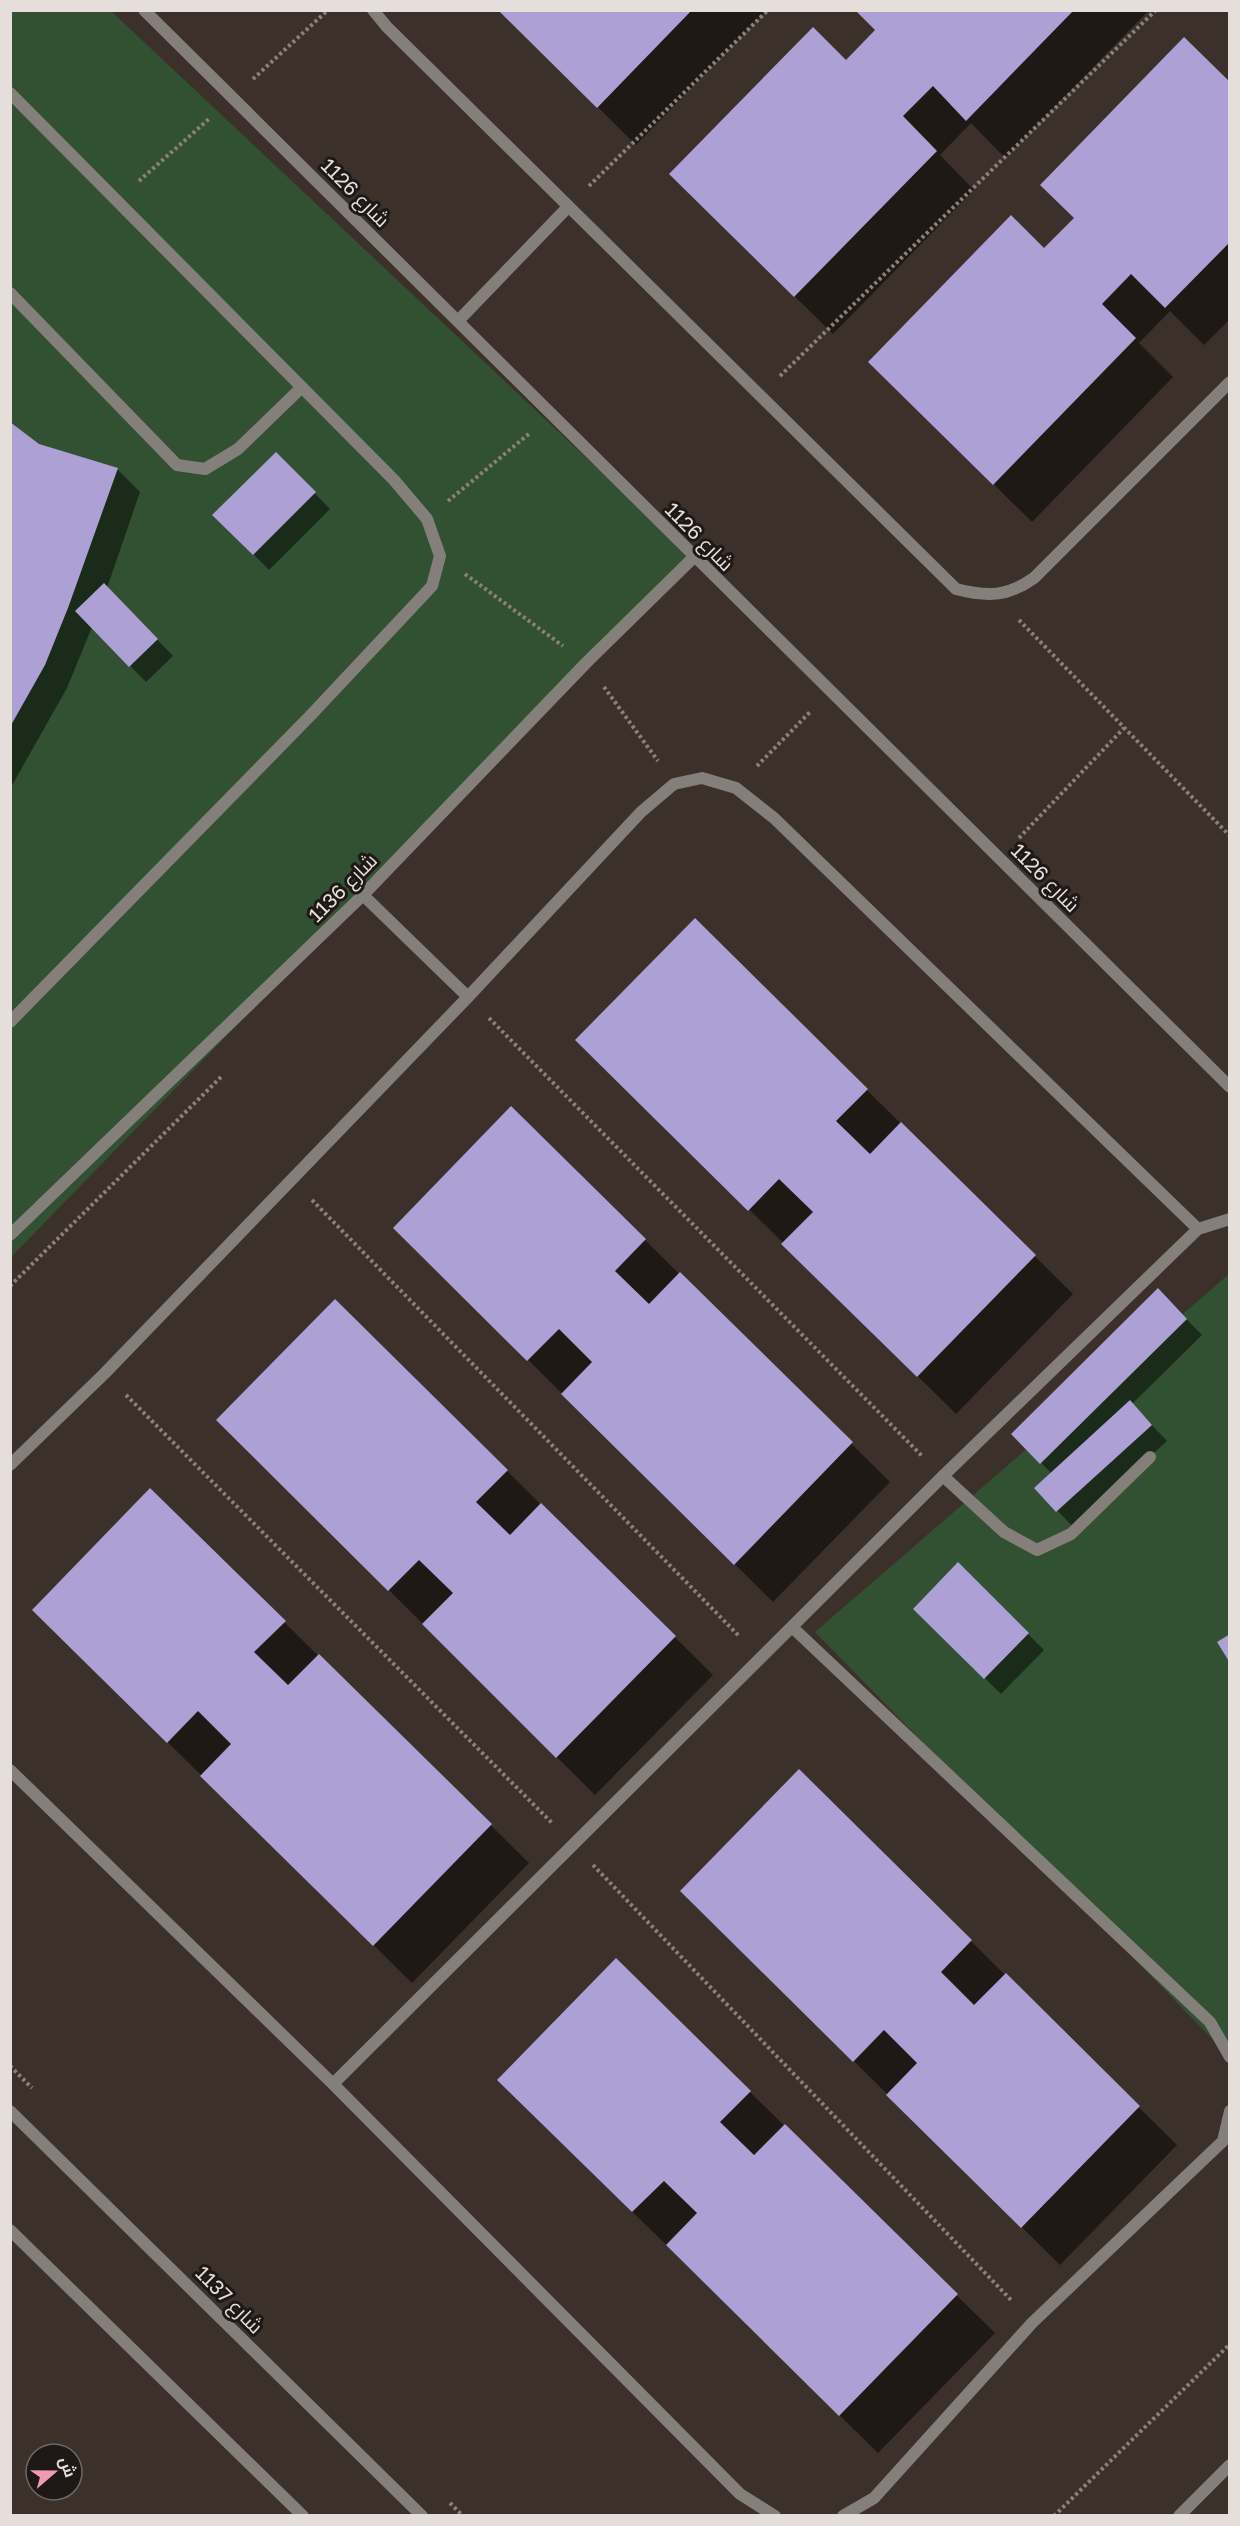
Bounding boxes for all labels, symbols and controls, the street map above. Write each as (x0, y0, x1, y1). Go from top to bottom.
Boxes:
street label: شارع 1126 (315, 153, 395, 233)
street label: شارع 1126 (659, 497, 739, 577)
street label: شارع 1126 (1005, 838, 1085, 918)
street label: شارع 1136 (303, 848, 383, 928)
street label: شارع 1137 (189, 2260, 269, 2340)
north arrow (24, 2442, 84, 2502)
text: ش (55, 2454, 81, 2480)

